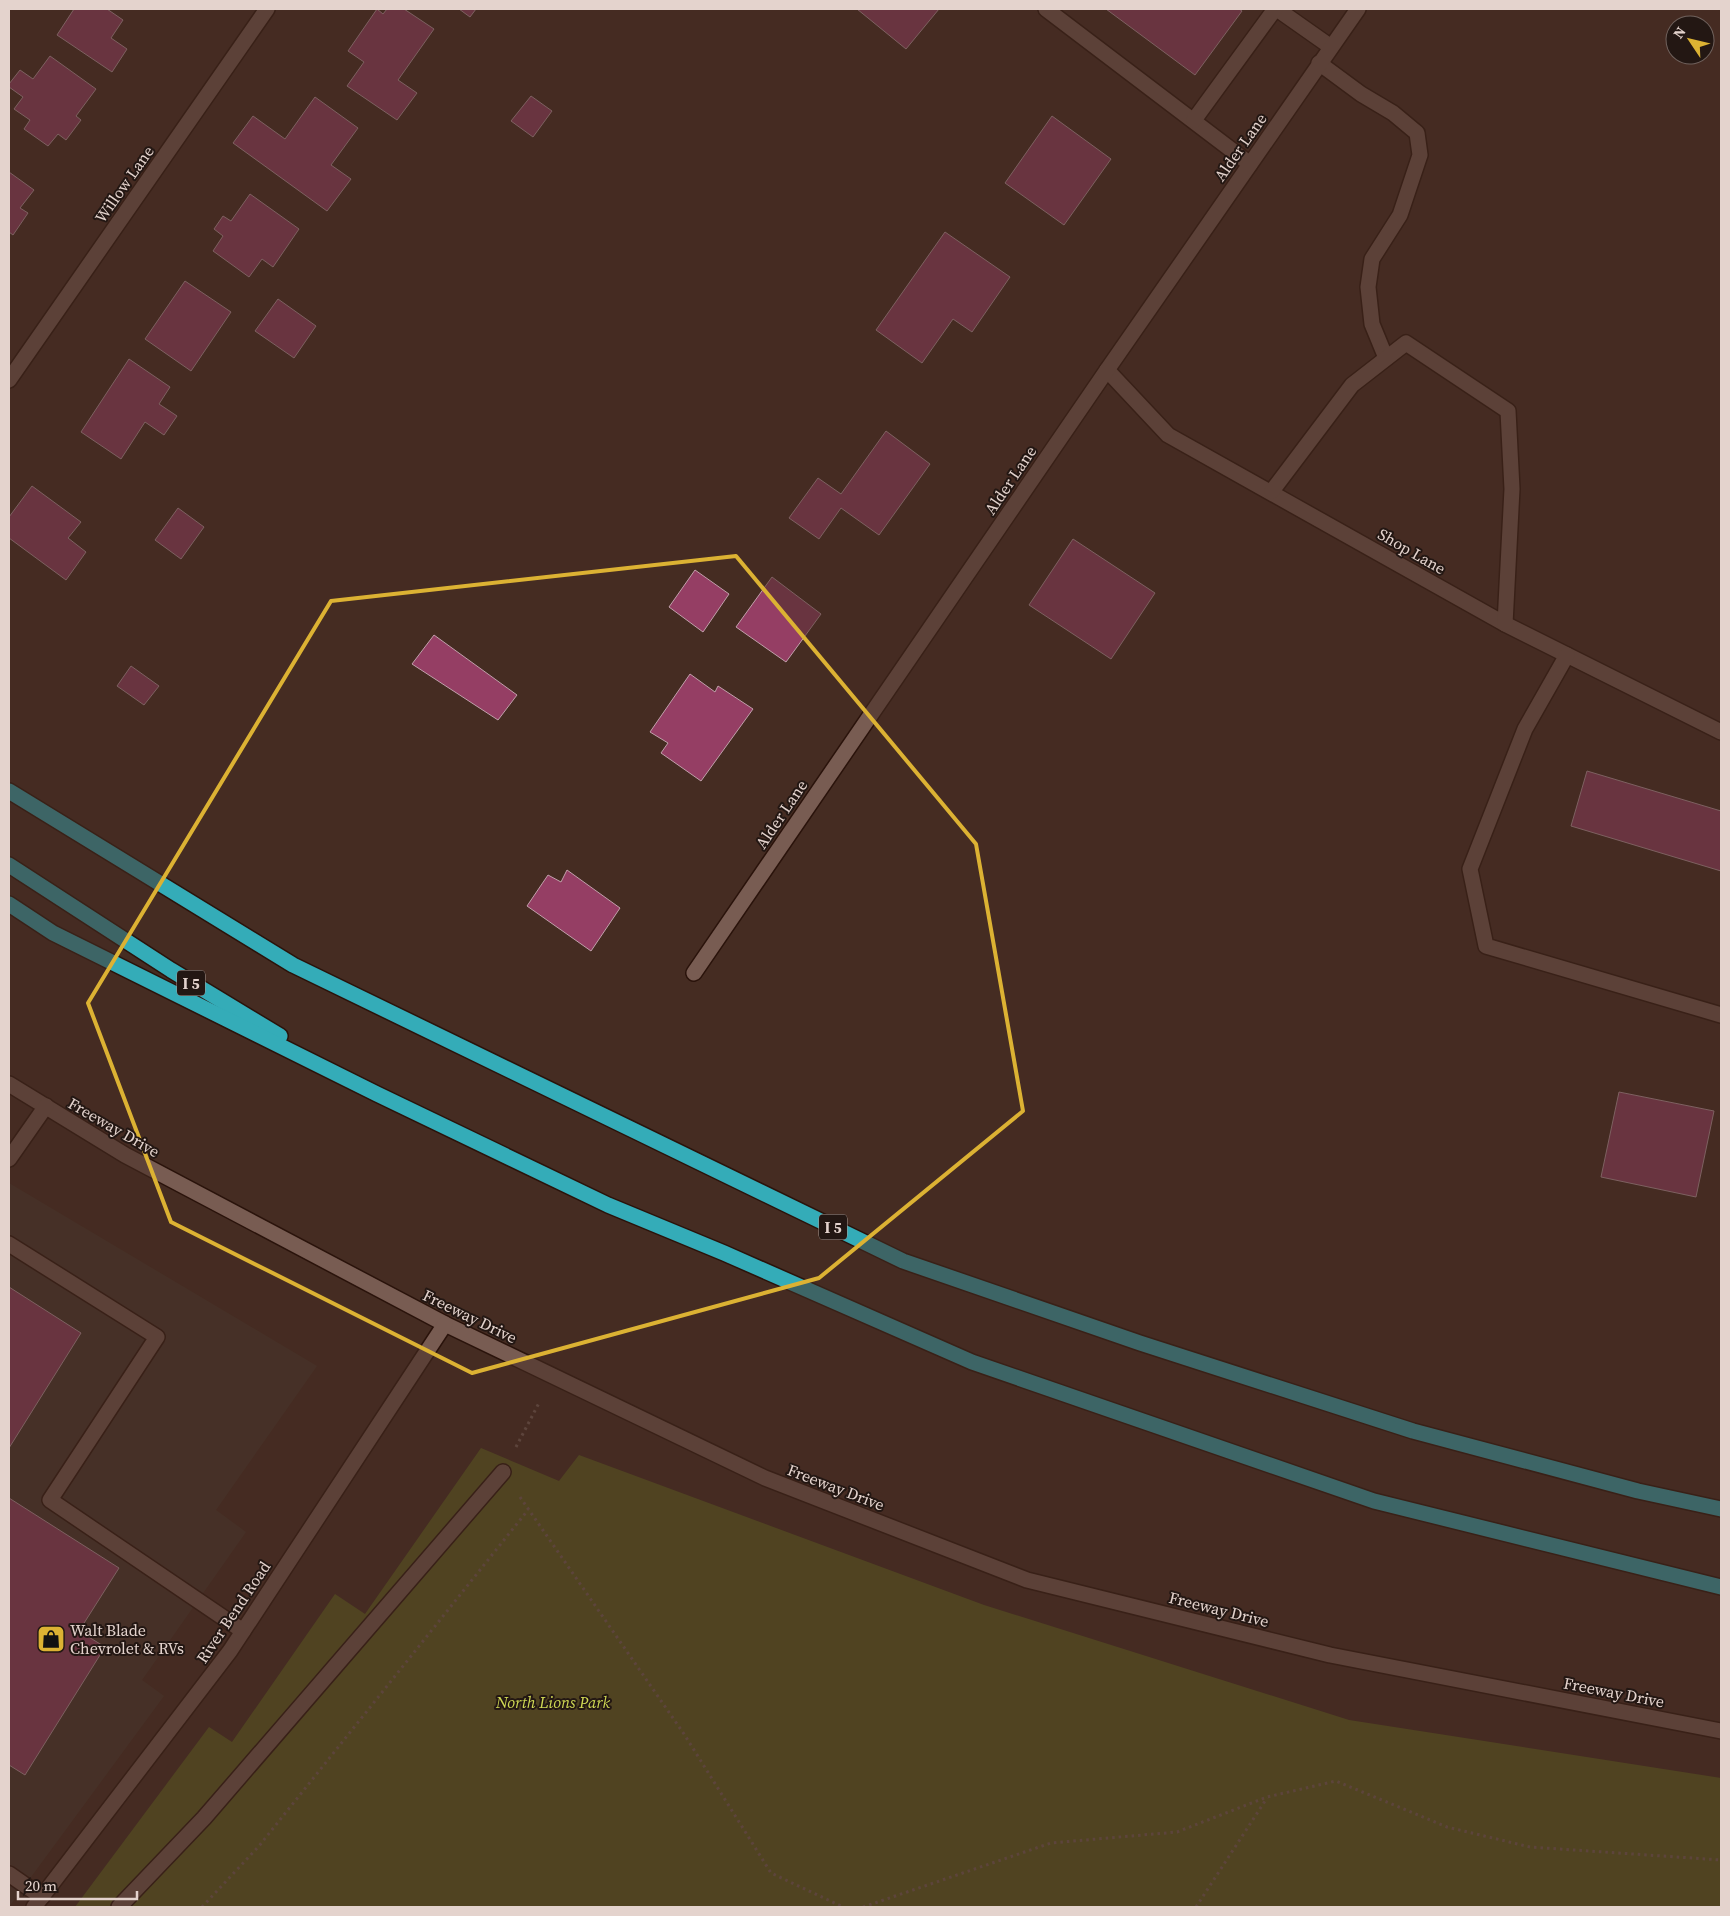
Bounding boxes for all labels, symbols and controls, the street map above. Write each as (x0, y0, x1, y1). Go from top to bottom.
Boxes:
north arrow (1665, 15, 1715, 65)
text: N (1668, 23, 1690, 42)
street label: Alder Lane (1208, 109, 1272, 185)
street label: Willow Lane (89, 141, 159, 227)
street label: Alder Lane (979, 441, 1041, 519)
street label: Shop Lane (1374, 523, 1450, 579)
street label: Alder Lane (750, 775, 812, 853)
road number: I 5 (177, 970, 205, 996)
street label: Freeway Drive (64, 1092, 164, 1162)
road number: I 5 (819, 1214, 847, 1240)
street label: Freeway Drive (419, 1284, 521, 1348)
street label: Freeway Drive (784, 1458, 888, 1516)
street label: River Bend Road (191, 1557, 275, 1667)
street label: Freeway Drive (1167, 1586, 1271, 1632)
place label: Walt Blade Chevrolet & RVs (70, 1619, 184, 1659)
shop icon: Walt Blade Chevrolet & RVs (36, 1624, 66, 1654)
street label: Freeway Drive (1562, 1671, 1666, 1713)
park label: North Lions Park (495, 1691, 610, 1713)
scale bar (18, 1868, 136, 1900)
text: 20 m (25, 1875, 57, 1896)

